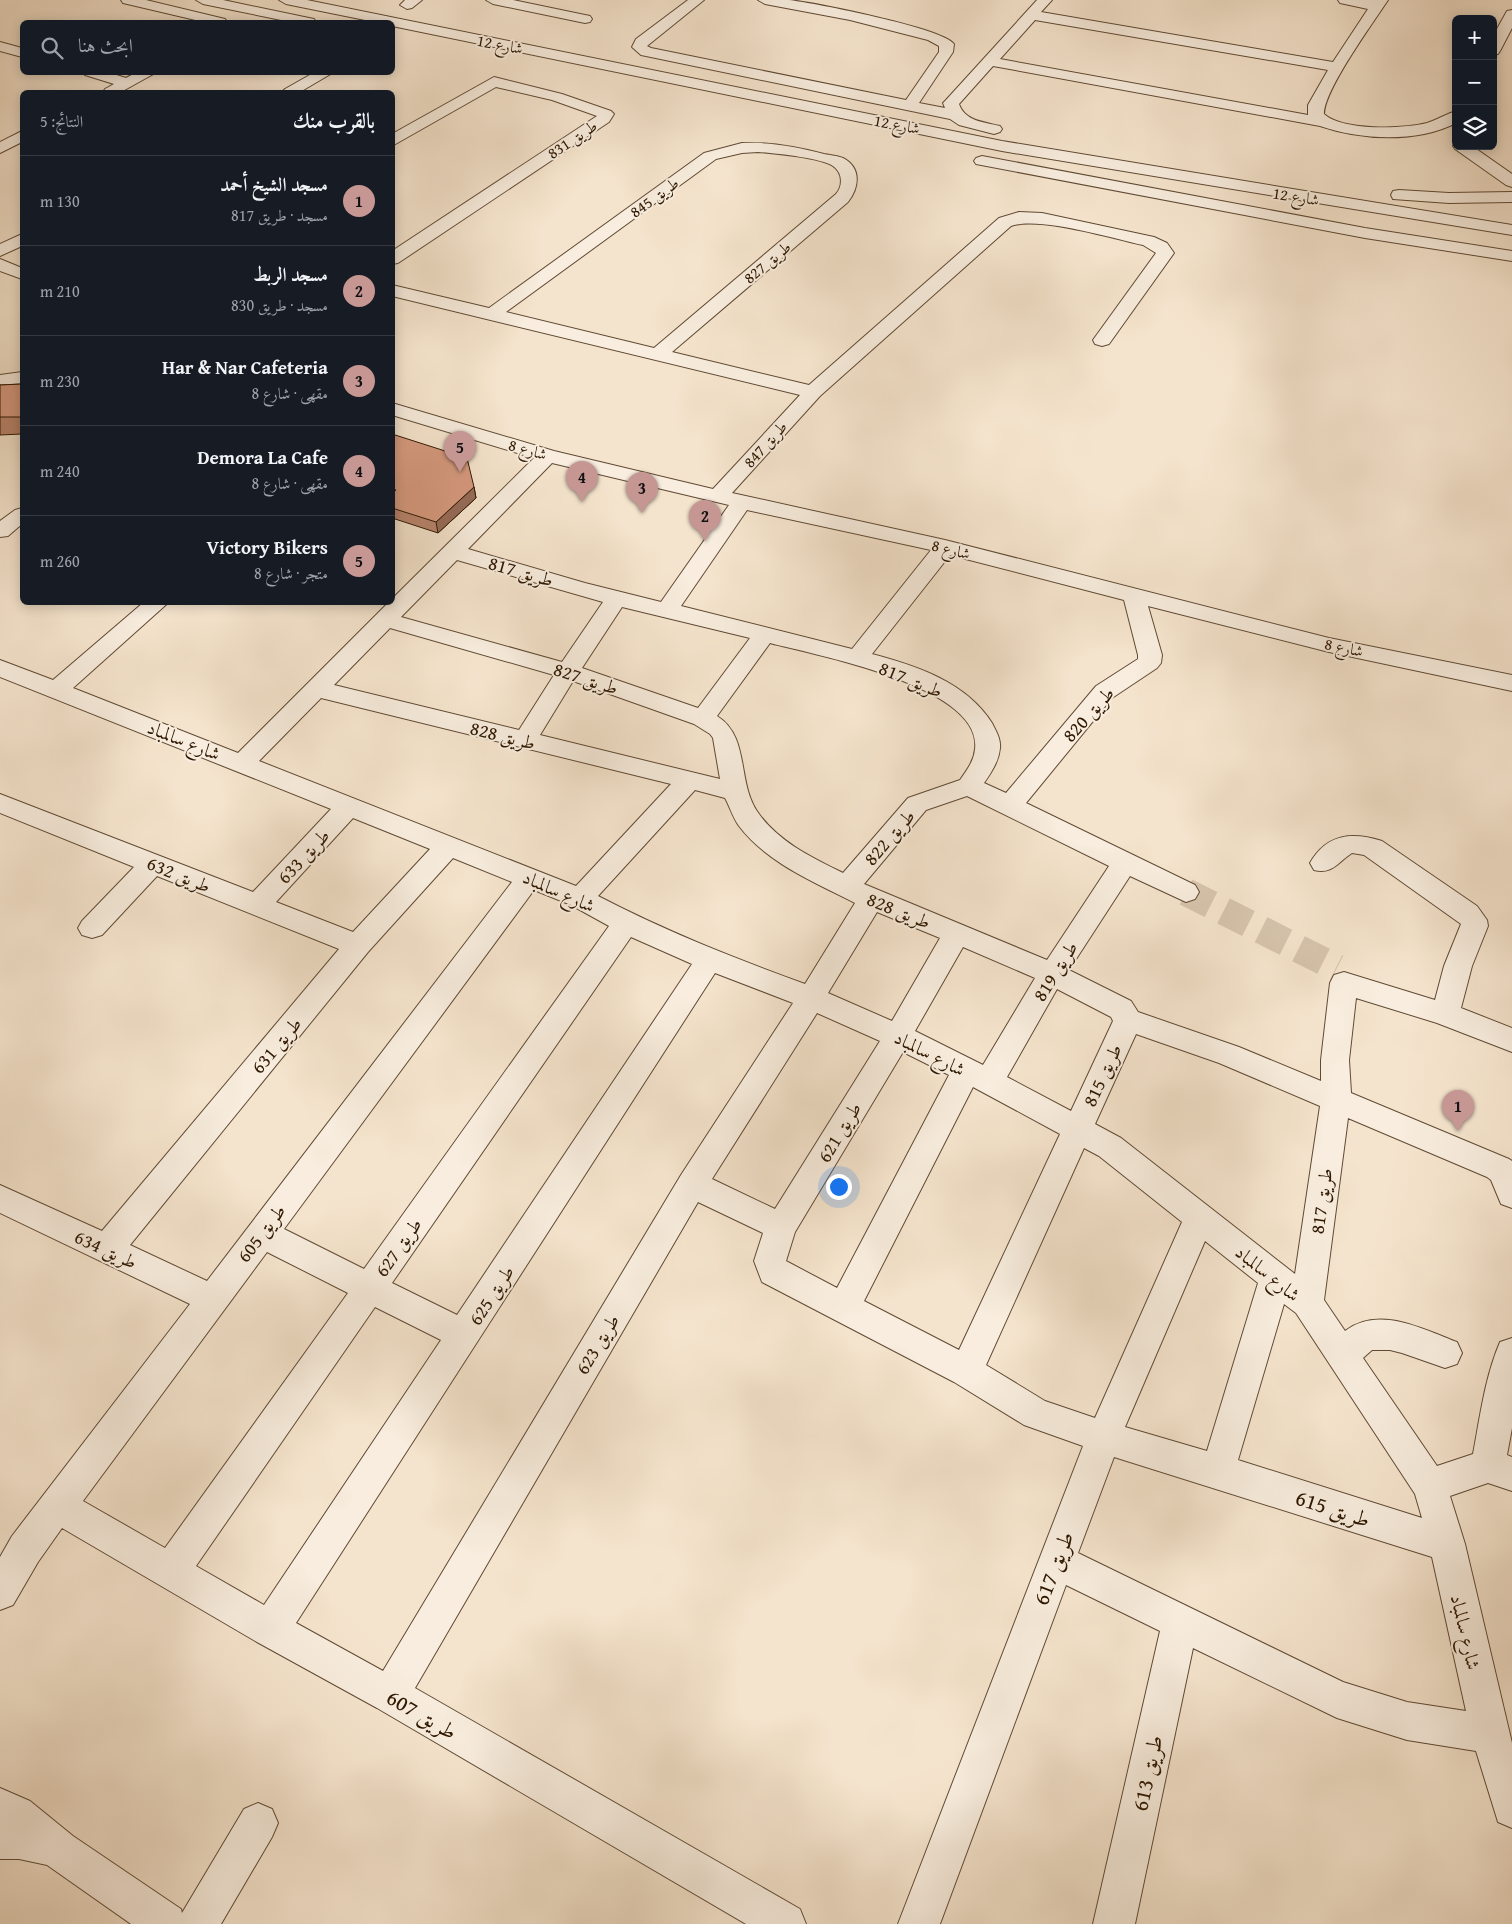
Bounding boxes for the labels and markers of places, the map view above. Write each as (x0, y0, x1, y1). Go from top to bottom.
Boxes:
pin: 5 (444, 431, 476, 472)
pin: 4 (566, 461, 598, 502)
pin: 3 (626, 472, 658, 513)
pin: 2 (689, 500, 721, 541)
pin: 1 (1442, 1090, 1474, 1131)

